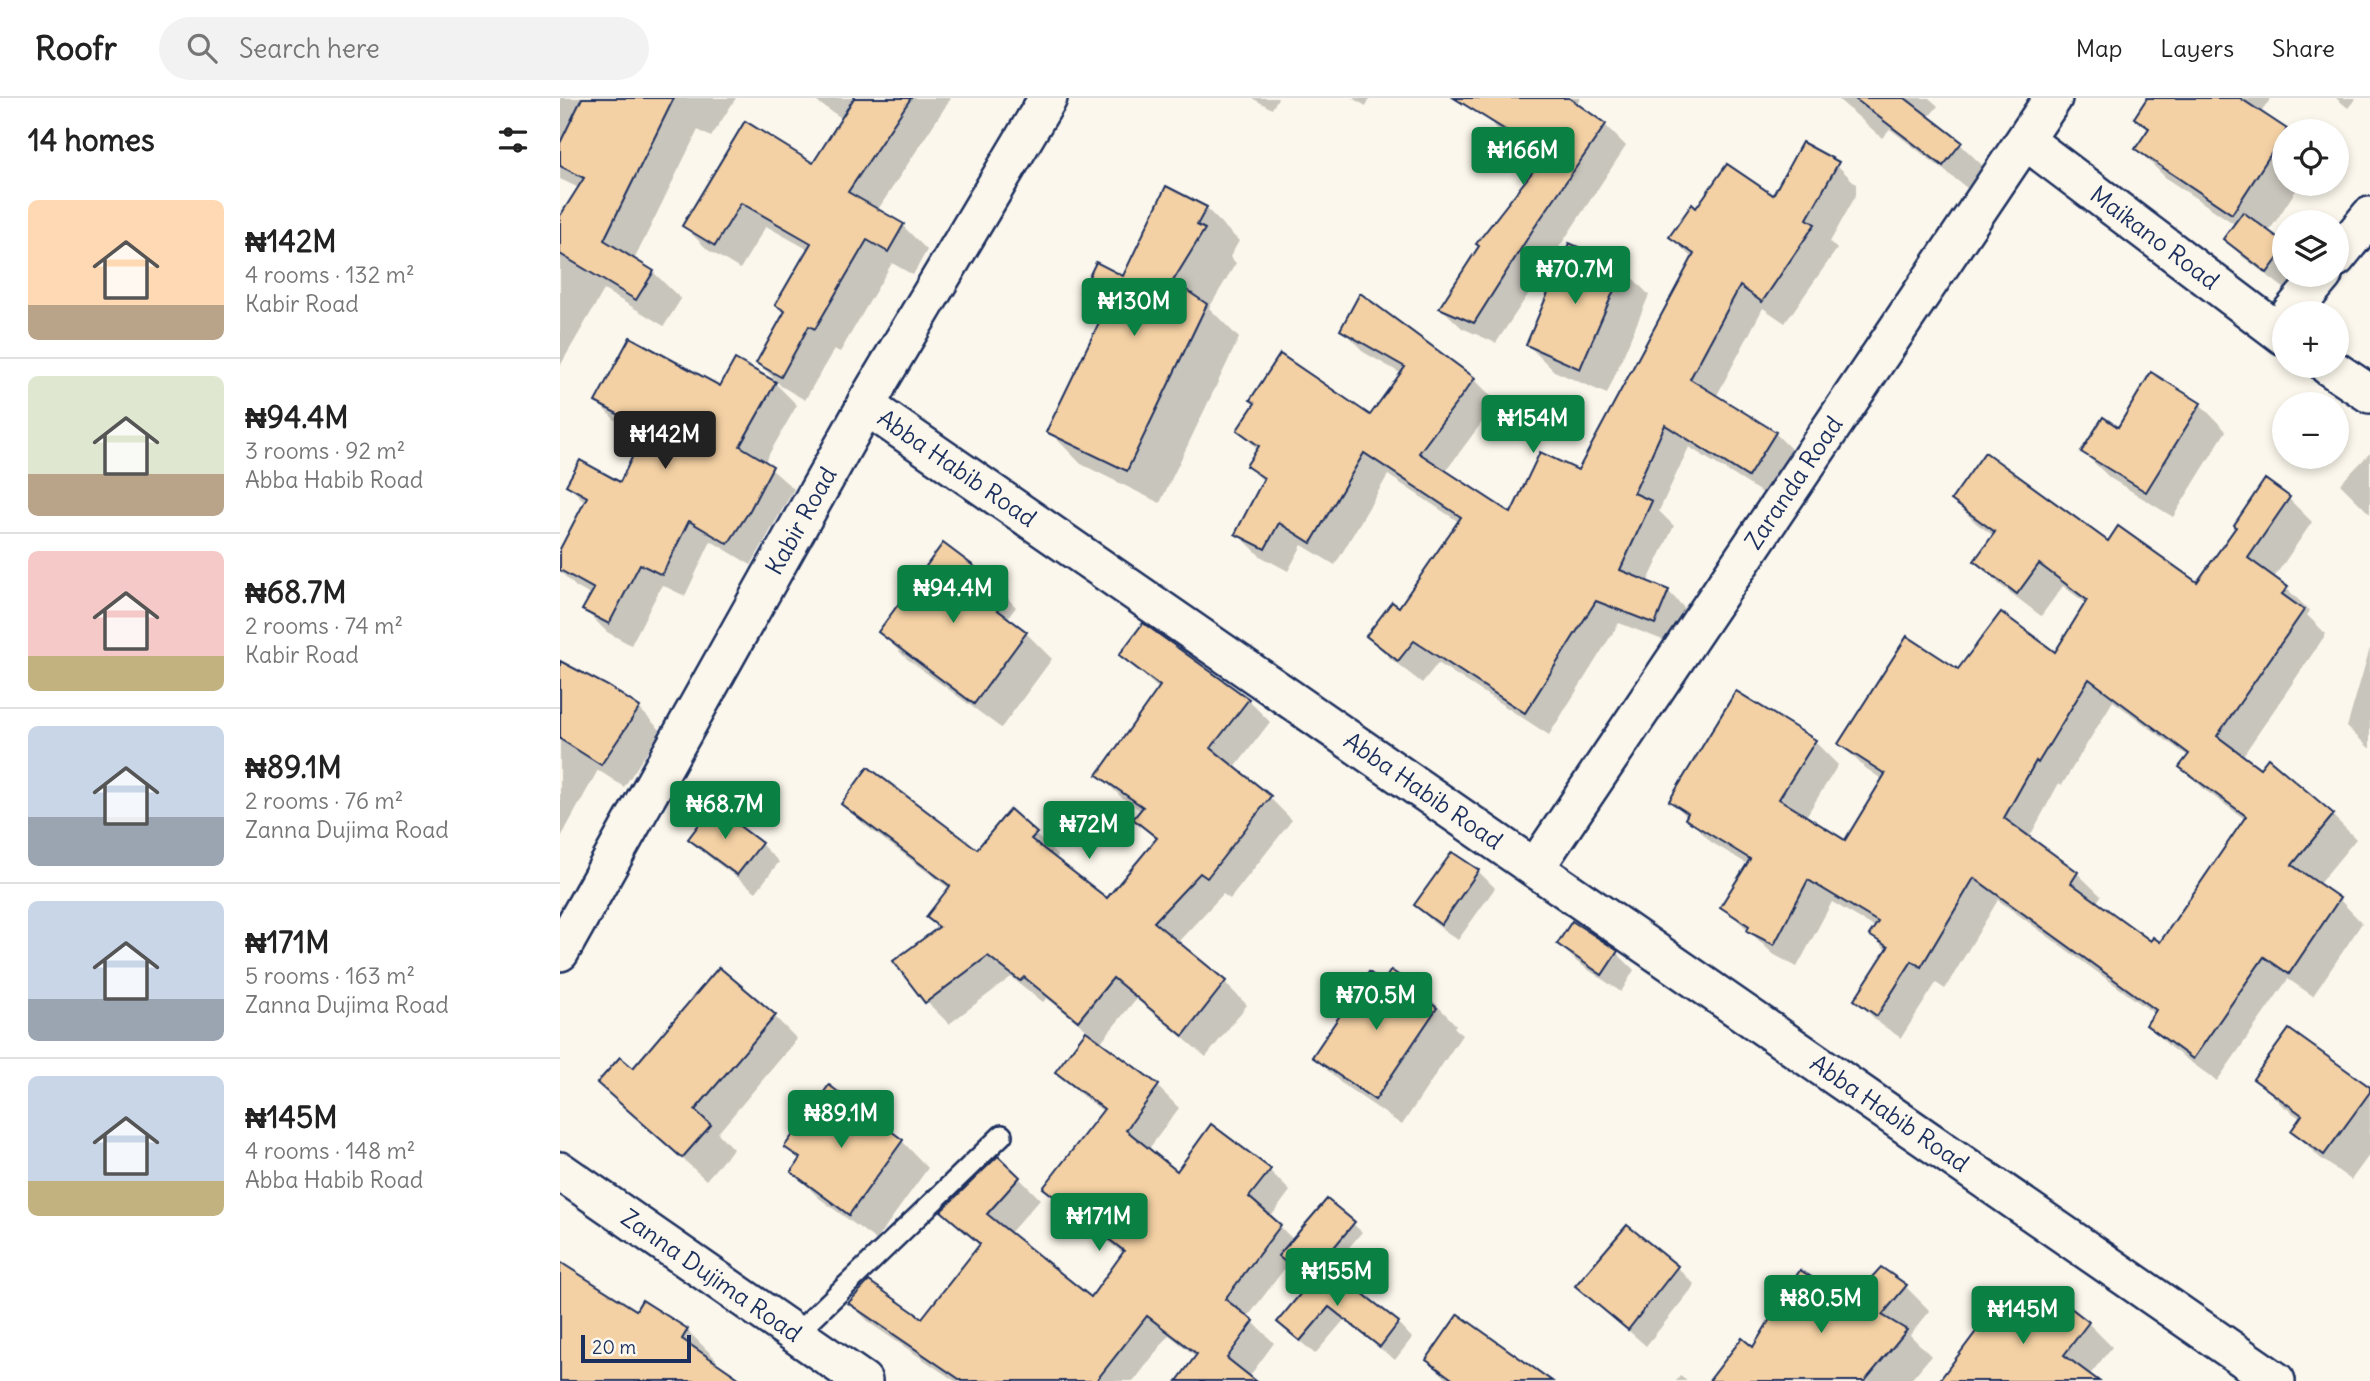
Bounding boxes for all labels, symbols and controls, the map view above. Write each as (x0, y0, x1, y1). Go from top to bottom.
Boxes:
search box (159, 17, 649, 80)
text: Roofr (35, 27, 117, 69)
icon: search (183, 29, 221, 67)
text: Search here (239, 32, 380, 65)
text: Map (2076, 33, 2122, 63)
text: Layers (2160, 33, 2234, 63)
text: Share (2272, 33, 2335, 63)
map controls (2272, 119, 2349, 469)
button: locate (2272, 119, 2349, 196)
text: 14 homes (28, 121, 155, 159)
icon: filters (494, 121, 532, 159)
pin: ₦166M (1474, 127, 1572, 187)
text: ₦166M (1488, 135, 1558, 164)
street label: Maikano Road (2085, 179, 2225, 296)
button: layers (2272, 210, 2349, 287)
text: ₦142M (245, 222, 337, 260)
icon: home (84, 228, 168, 312)
pin: ₦70.7M (1518, 246, 1632, 306)
text: ₦70.7M (1536, 254, 1614, 283)
text: 4 rooms · 132 m² (245, 260, 415, 289)
pin: ₦130M (1085, 278, 1183, 338)
text: ₦130M (1098, 286, 1170, 315)
text: Kabir Road (245, 289, 359, 318)
button: + (2272, 301, 2349, 378)
button: − (2272, 392, 2349, 469)
pin: ₦154M (1484, 396, 1582, 455)
text: ₦94.4M (245, 398, 349, 436)
street label: Abba Habib Road (872, 402, 1042, 533)
text: ₦154M (1498, 403, 1568, 432)
icon: home (84, 404, 168, 488)
street label: Zaranda Road (1738, 410, 1849, 555)
pin: ₦142M (616, 412, 714, 471)
text: ₦142M (630, 419, 700, 448)
text: 3 rooms · 92 m² (245, 436, 405, 465)
street label: Kabir Road (758, 461, 843, 580)
text: Abba Habib Road (245, 465, 423, 494)
pin: ₦94.4M (896, 566, 1010, 625)
text: ₦68.7M (245, 573, 347, 611)
text: ₦94.4M (913, 573, 993, 602)
icon: home (84, 579, 168, 663)
text: 2 rooms · 74 m² (245, 611, 403, 640)
text: Kabir Road (245, 640, 359, 669)
street label: Abba Habib Road (1339, 725, 1509, 856)
text: ₦89.1M (245, 748, 342, 786)
icon: home (84, 754, 168, 838)
pin: ₦68.7M (668, 782, 782, 841)
text: 2 rooms · 76 m² (245, 786, 403, 815)
text: ₦68.7M (686, 789, 764, 818)
pin: ₦72M (1048, 802, 1130, 861)
text: ₦72M (1059, 809, 1119, 838)
text: Zanna Dujima Road (245, 815, 449, 844)
text: ₦171M (245, 923, 330, 961)
icon: home (84, 929, 168, 1013)
text: 5 rooms · 163 m² (245, 961, 415, 990)
pin: ₦70.5M (1319, 972, 1433, 1032)
text: ₦70.5M (1336, 980, 1416, 1009)
text: Zanna Dujima Road (245, 990, 449, 1019)
street label: Abba Habib Road (1805, 1047, 1975, 1178)
pin: ₦89.1M (784, 1090, 898, 1150)
text: ₦145M (245, 1098, 338, 1136)
text: ₦89.1M (804, 1098, 878, 1127)
icon: home (84, 1104, 168, 1188)
text: 4 rooms · 148 m² (245, 1136, 415, 1165)
text: Abba Habib Road (245, 1165, 423, 1194)
pin: ₦171M (1050, 1194, 1148, 1253)
text: ₦171M (1067, 1201, 1131, 1230)
street label: Zanna Dujima Road (616, 1202, 808, 1348)
pin: ₦155M (1288, 1248, 1386, 1308)
text: ₦155M (1302, 1256, 1372, 1285)
pin: ₦80.5M (1764, 1276, 1878, 1335)
text: ₦80.5M (1780, 1283, 1862, 1312)
pin: ₦145M (1974, 1286, 2072, 1346)
text: ₦145M (1988, 1294, 2058, 1323)
scale bar (581, 1332, 691, 1364)
text: 20 m (592, 1335, 636, 1359)

